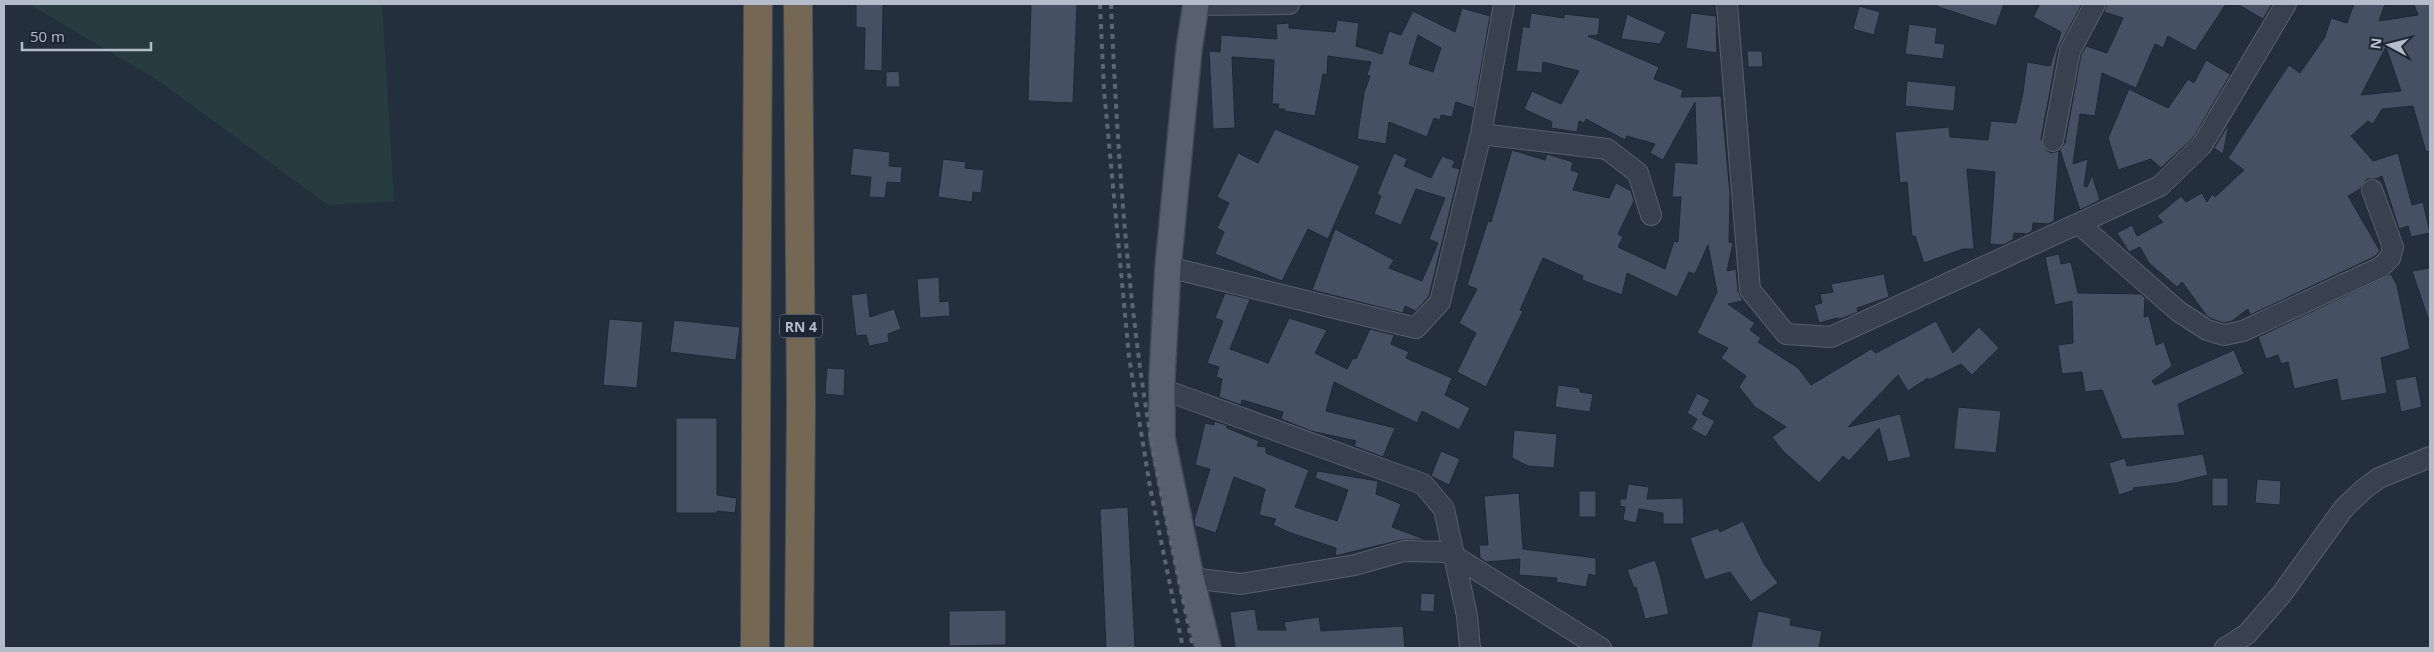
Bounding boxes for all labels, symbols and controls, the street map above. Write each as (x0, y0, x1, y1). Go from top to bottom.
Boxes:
scale bar (22, 20, 151, 52)
north arrow (2364, 20, 2414, 70)
text: 50 m (30, 26, 65, 46)
text: N (2365, 37, 2386, 50)
road number: RN 4 (780, 314, 822, 338)

